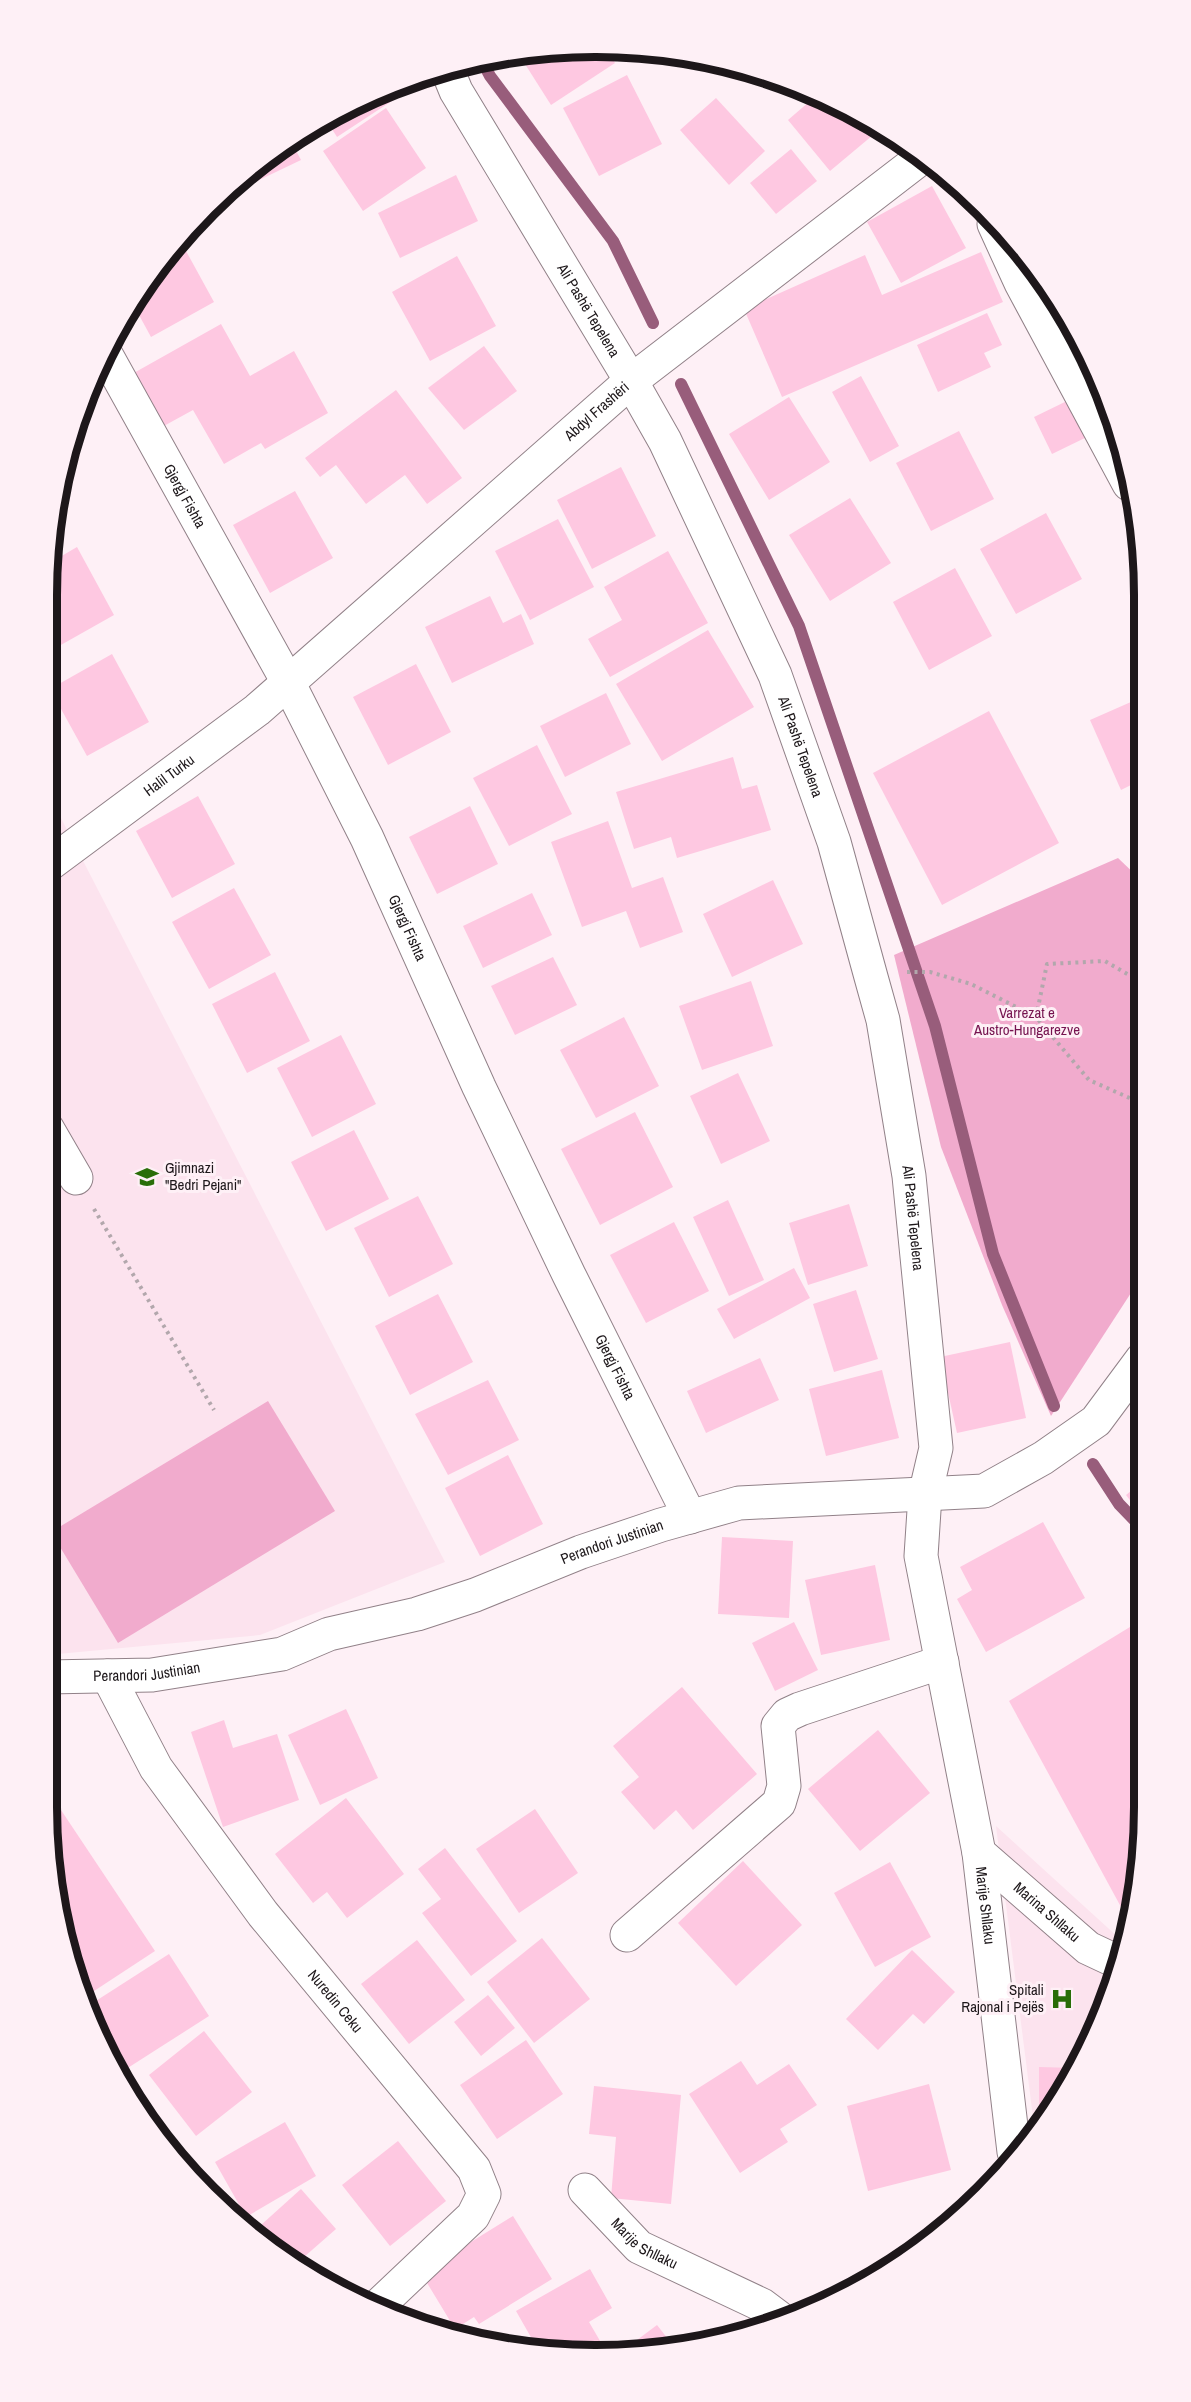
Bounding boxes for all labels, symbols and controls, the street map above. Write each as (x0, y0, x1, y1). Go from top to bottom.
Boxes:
street label: Ali Pashë Tepelena (552, 259, 625, 361)
street label: Abdyl Frashëri (559, 376, 633, 446)
street label: Gjergj Fishta (159, 460, 211, 532)
street label: Ali Pashë Tepelena (773, 692, 828, 800)
street label: Halil Turku (139, 749, 198, 801)
street label: Gjergj Fishta (384, 891, 432, 964)
park label: Varrezat e Austro-Hungarezve (973, 1002, 1080, 1040)
place label: Gjimnazi "Bedri Pejani" (165, 1157, 241, 1195)
street label: Ali Pashë Tepelena (897, 1163, 929, 1272)
school or university icon: Gjimnazi "Bedri Pejani" (134, 1164, 160, 1190)
street label: Gjergj Fishta (590, 1331, 641, 1403)
street label: Perandori Justinian (557, 1514, 666, 1569)
street label: Perandori Justinian (93, 1656, 202, 1686)
street label: Marije Shllaku (971, 1865, 1001, 1945)
street label: Marina Shllaku (1009, 1877, 1085, 1947)
street label: Nuredin Ceku (303, 1965, 368, 2037)
place label: Spitali Rajonal i Pejës (961, 1979, 1044, 2017)
hospital icon: Spitali Rajonal i Pejës (1049, 1986, 1075, 2012)
street label: Marije Shllaku (607, 2213, 681, 2274)

